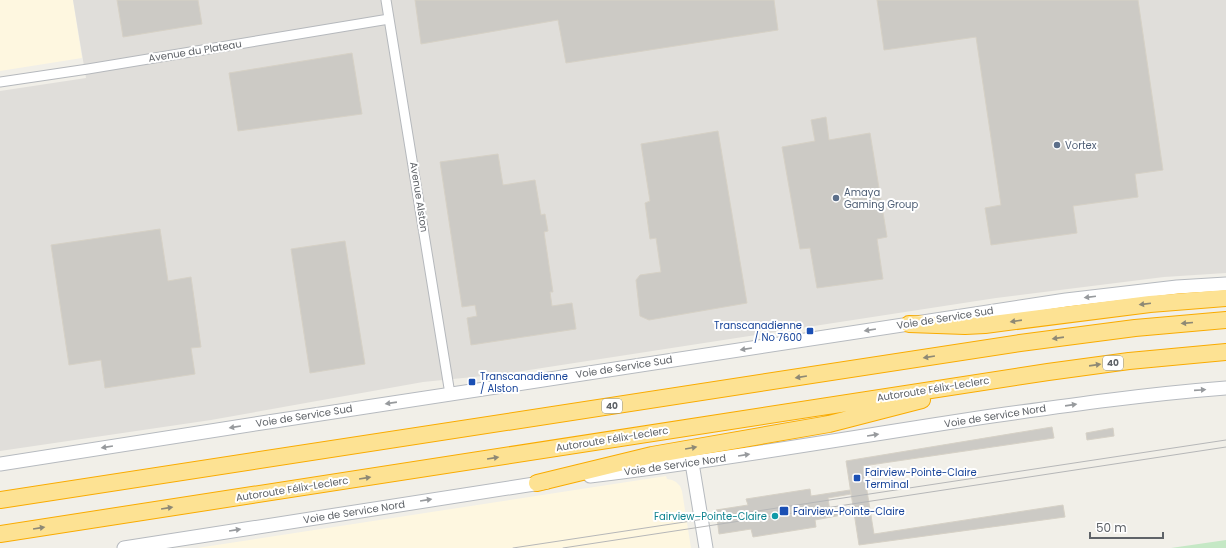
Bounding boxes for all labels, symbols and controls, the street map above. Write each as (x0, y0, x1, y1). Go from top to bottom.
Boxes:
street label: Avenue du Plateau (147, 36, 243, 66)
place label: Vortex (1065, 138, 1097, 153)
marker: Vortex (1052, 140, 1062, 150)
street label: Avenue Alston (406, 161, 432, 233)
place label: Amaya Gaming Group (844, 185, 918, 212)
marker: Amaya Gaming Group (831, 193, 841, 203)
one-way arrow (1084, 294, 1096, 300)
one-way arrow (1139, 301, 1151, 307)
street label: Voie de Service Sud (895, 303, 995, 333)
place label: Transcanadienne / No 7600 (714, 318, 802, 345)
one-way arrow (1010, 318, 1022, 324)
one-way arrow (1181, 320, 1193, 326)
marker: Transcanadienne / No 7600 (805, 326, 815, 336)
one-way arrow (864, 327, 876, 333)
one-way arrow (1052, 335, 1064, 341)
one-way arrow (740, 346, 752, 352)
street label: Voie de Service Sud (574, 352, 674, 382)
one-way arrow (923, 354, 935, 360)
road number: 40 (1103, 356, 1123, 370)
one-way arrow (1089, 362, 1101, 368)
place label: Transcanadienne / Alston (480, 369, 568, 396)
street label: Autoroute Félix-Leclerc (876, 373, 990, 405)
one-way arrow (795, 374, 807, 380)
marker: Transcanadienne / Alston (467, 377, 477, 387)
one-way arrow (1194, 387, 1206, 394)
road number: 40 (602, 399, 622, 413)
one-way arrow (385, 400, 397, 406)
street label: Voie de Service Sud (254, 401, 354, 431)
street label: Voie de Service Nord (943, 401, 1047, 431)
one-way arrow (1064, 402, 1077, 408)
street label: Autoroute Félix-Leclerc (555, 423, 669, 455)
one-way arrow (229, 424, 241, 430)
one-way arrow (867, 432, 879, 438)
one-way arrow (101, 444, 113, 450)
one-way arrow (685, 445, 697, 451)
street label: Voie de Service Nord (623, 450, 727, 480)
one-way arrow (738, 452, 750, 458)
one-way arrow (487, 455, 499, 461)
place label: Fairview-Pointe-Claire Terminal (865, 465, 977, 492)
street label: Autoroute Félix-Leclerc (235, 473, 349, 505)
marker: Fairview-Pointe-Claire Terminal (852, 473, 862, 483)
one-way arrow (359, 474, 371, 480)
street label: Voie de Service Nord (302, 497, 406, 527)
one-way arrow (420, 497, 432, 503)
place label: Fairview-Pointe-Claire (793, 504, 905, 519)
one-way arrow (161, 505, 173, 511)
marker: Fairview-Pointe-Claire (778, 505, 790, 517)
place label: Fairview–Pointe-Claire (654, 509, 767, 524)
marker: Fairview–Pointe-Claire (770, 511, 780, 521)
scale bar (1090, 514, 1163, 540)
text: 50 m (1096, 519, 1127, 536)
one-way arrow (32, 525, 45, 531)
one-way arrow (229, 527, 241, 533)

